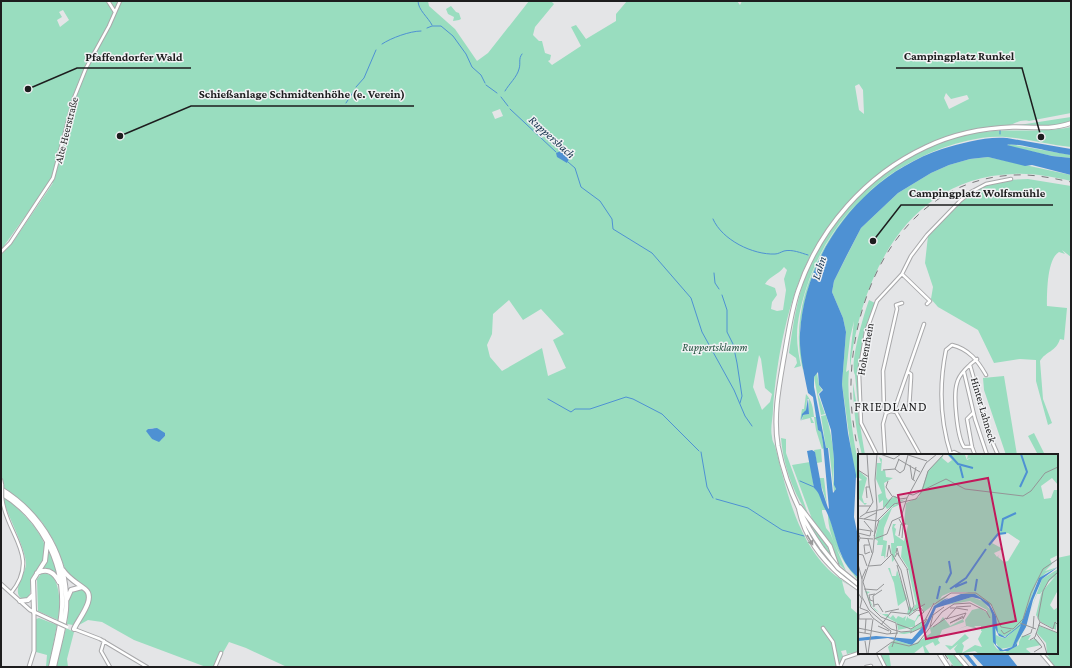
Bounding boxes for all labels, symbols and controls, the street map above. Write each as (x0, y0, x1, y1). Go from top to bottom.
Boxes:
callout: Pfaffendorfer Wald (77, 44, 191, 68)
callout: Campingplatz Runkel (896, 44, 1022, 68)
text: Campingplatz Runkel (904, 49, 1015, 63)
text: Pfaffendorfer Wald (85, 50, 183, 64)
callout: Schießanlage Schmidtenhöhe (e. Verein) (191, 82, 414, 106)
text: Schießanlage Schmidtenhöhe (e. Verein) (199, 87, 405, 101)
street label: Alte Heerstraße (52, 95, 80, 164)
water label: Ruppersbach (526, 113, 578, 161)
callout: Campingplatz Wolfsmühle (901, 181, 1053, 205)
text: Campingplatz Wolfsmühle (909, 186, 1046, 200)
water label: Lahn (809, 255, 829, 281)
street label: Hohenrhein (855, 322, 875, 376)
park label: Ruppertsklamm (682, 341, 748, 354)
street label: Hinter Lahneck (969, 376, 999, 445)
district label: FRIEDLAND (854, 399, 928, 414)
inset map (858, 454, 1058, 654)
one-way arrow (807, 534, 814, 546)

